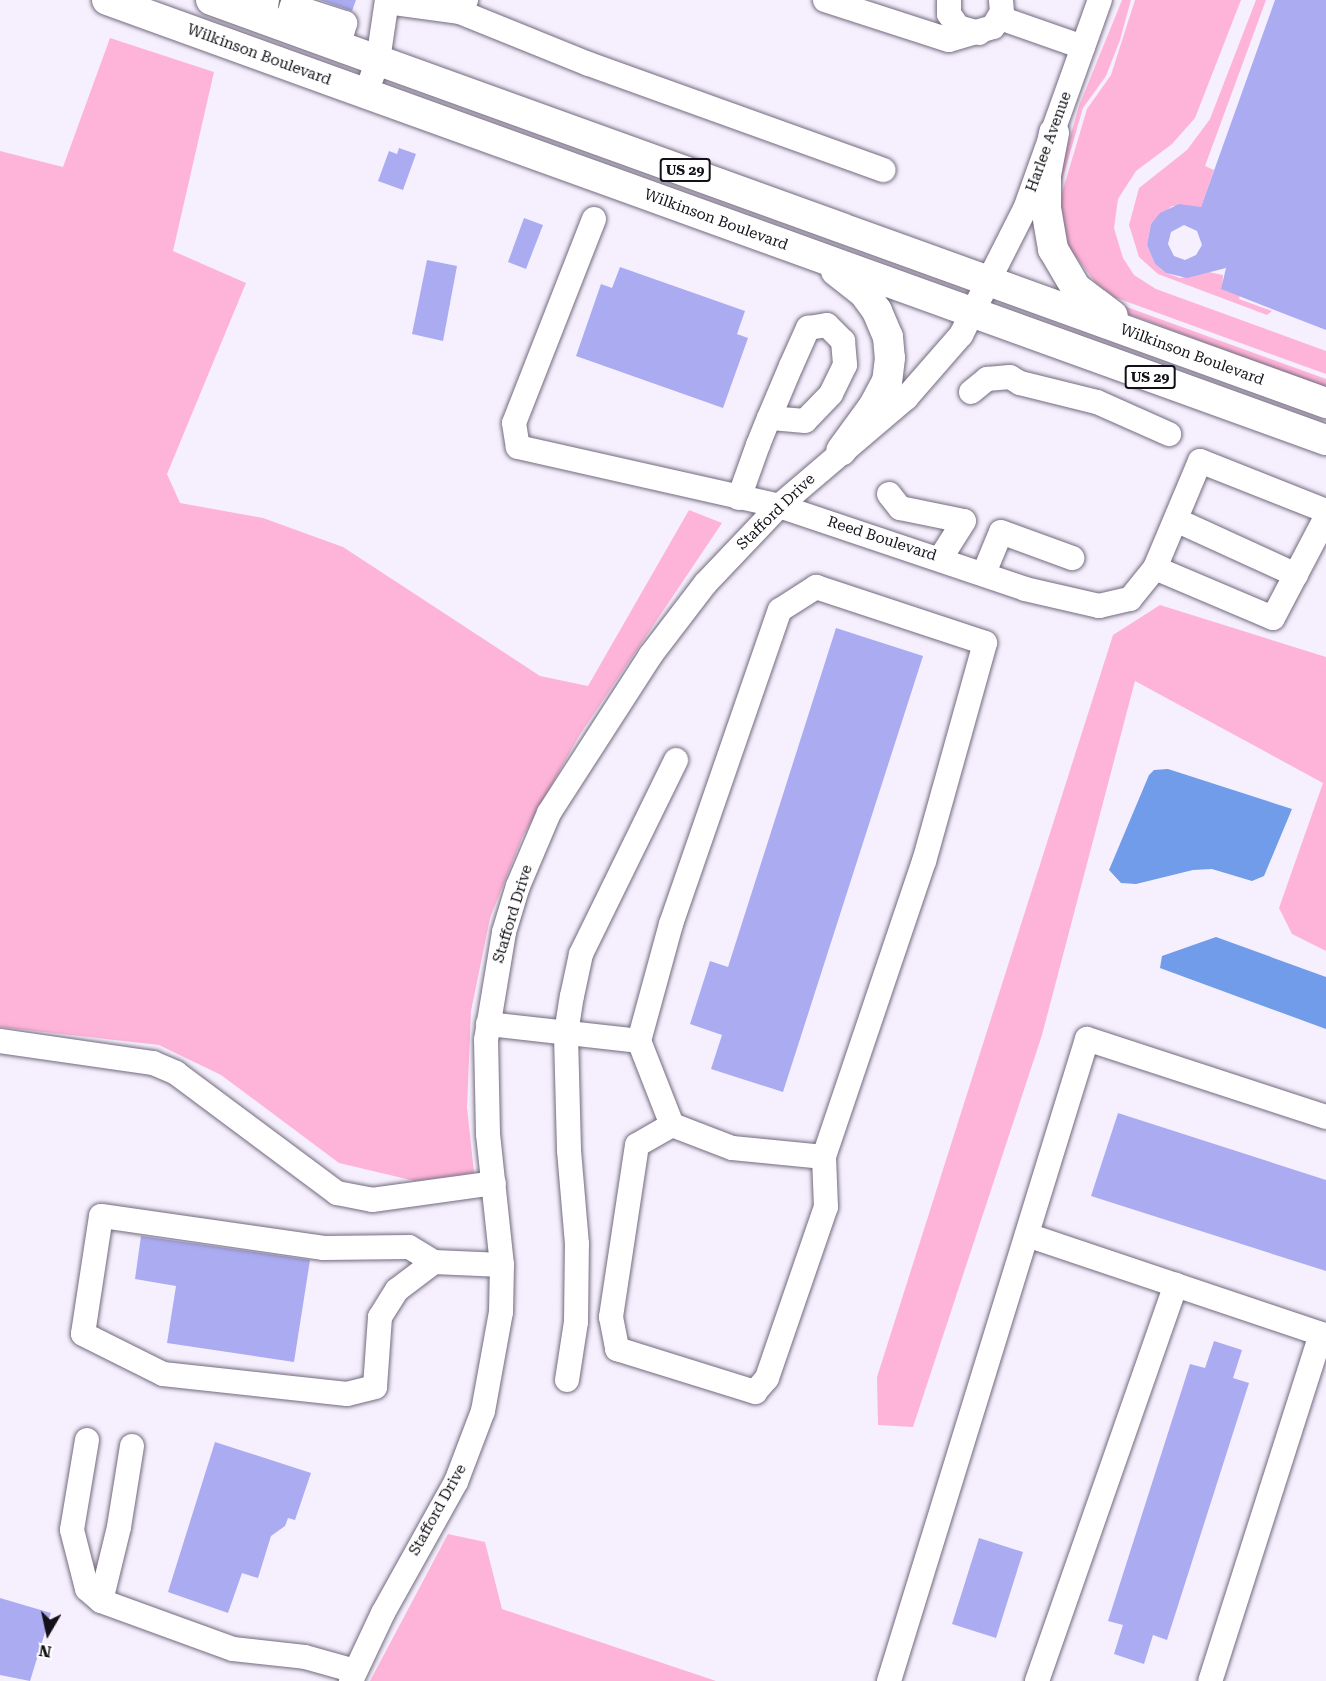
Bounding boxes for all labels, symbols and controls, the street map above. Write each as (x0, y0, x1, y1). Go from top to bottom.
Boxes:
street label: Wilkinson Boulevard (185, 21, 333, 89)
street label: Harlee Avenue (1023, 89, 1075, 195)
road number: US 29 (660, 159, 710, 181)
street label: Wilkinson Boulevard (642, 186, 790, 254)
street label: Wilkinson Boulevard (1118, 321, 1266, 389)
road number: US 29 (1124, 366, 1176, 388)
street label: Stafford Drive (733, 470, 819, 554)
street label: Reed Boulevard (825, 513, 939, 565)
street label: Stafford Drive (490, 863, 536, 965)
street label: Stafford Drive (406, 1461, 470, 1559)
north arrow (18, 1603, 78, 1663)
text: N (38, 1641, 53, 1662)

